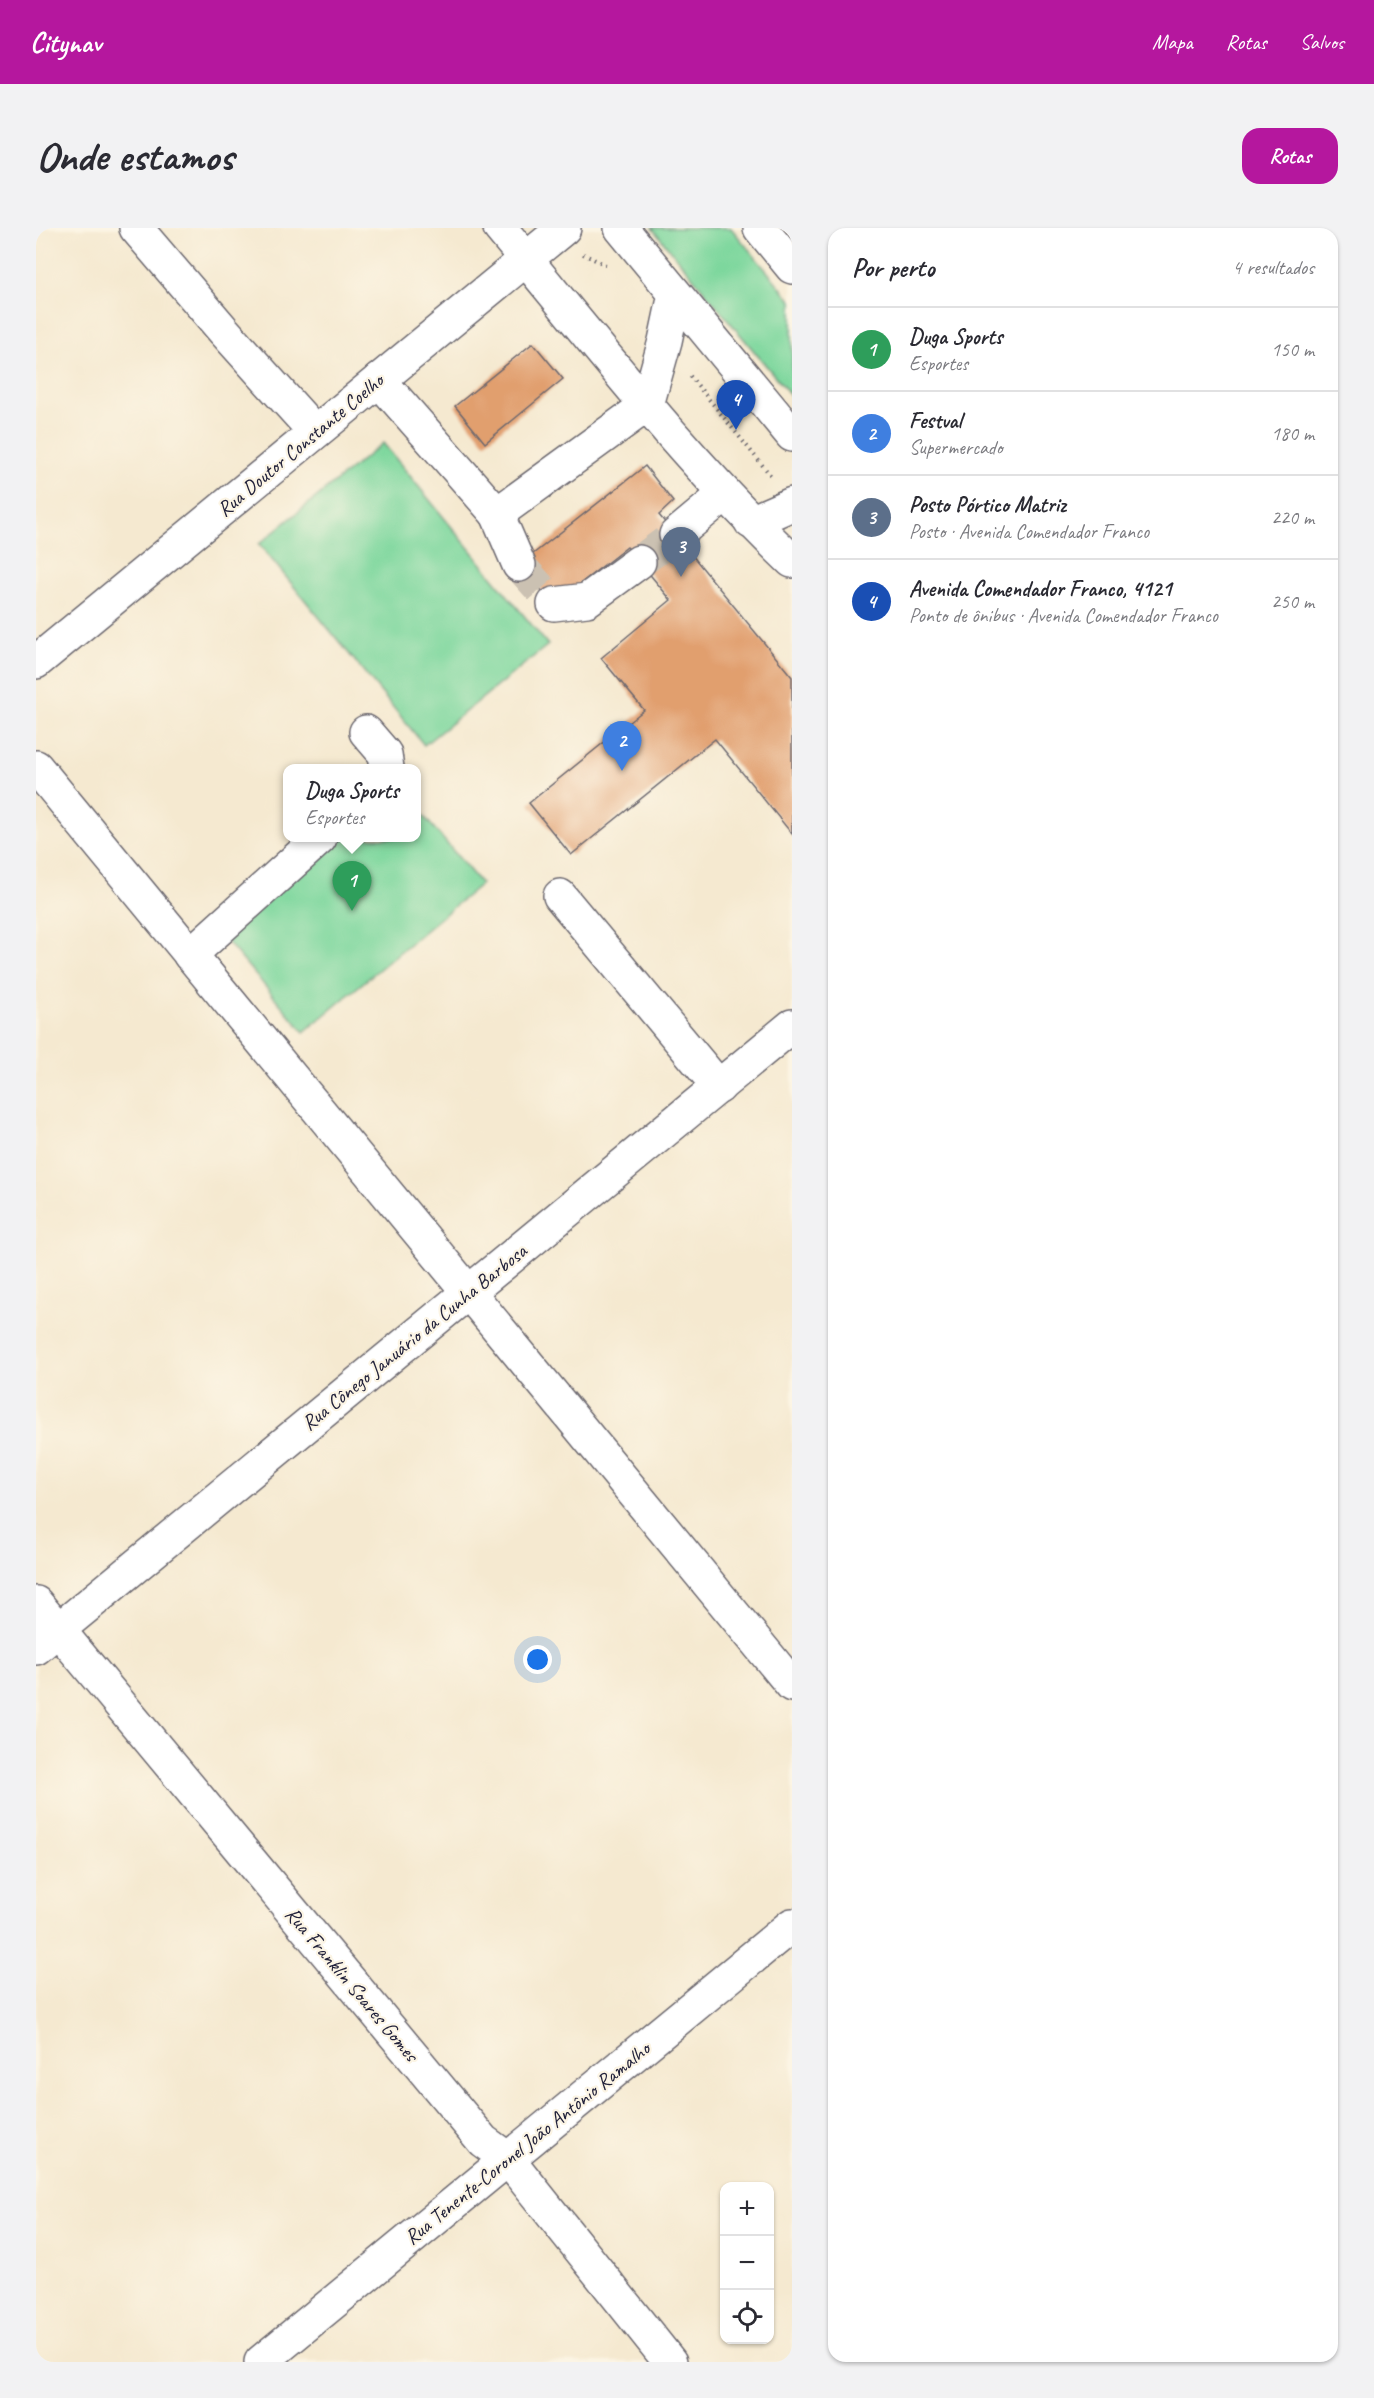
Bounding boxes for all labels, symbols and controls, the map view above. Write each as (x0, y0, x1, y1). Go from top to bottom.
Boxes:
text: Citynav (30, 25, 101, 60)
text: Mapa (1152, 29, 1193, 55)
text: Rotas (1226, 29, 1267, 55)
text: Salvos (1300, 29, 1344, 55)
button: Rotas (1242, 128, 1338, 184)
text: Onde estamos (36, 130, 233, 183)
text: Por perto (852, 251, 934, 284)
text: 4 resultados (1232, 255, 1314, 280)
text: Duga Sports (909, 323, 1002, 351)
text: 1 (867, 337, 876, 362)
text: 150 m (1271, 337, 1314, 362)
text: Esportes (909, 351, 968, 376)
street label: Rua Doutor Constante Coelho (211, 366, 390, 522)
pin: 4 (716, 380, 756, 430)
text: Festval (909, 407, 961, 435)
text: 2 (867, 421, 876, 446)
text: 180 m (1271, 421, 1314, 446)
text: Supermercado (909, 435, 1003, 460)
text: Posto Pórtico Matriz (909, 491, 1066, 519)
text: 3 (867, 505, 876, 530)
text: 220 m (1271, 505, 1314, 530)
text: Posto · Avenida Comendador Franco (909, 519, 1149, 544)
pin: 3 (662, 528, 700, 577)
text: Avenida Comendador Franco, 4121 (909, 575, 1172, 603)
text: 4 (867, 589, 876, 614)
text: 250 m (1271, 589, 1314, 614)
text: Ponto de ônibus · Avenida Comendador Franco (909, 603, 1218, 628)
pin: 2 (602, 722, 642, 771)
popup (283, 764, 421, 842)
text: Duga Sports (305, 777, 399, 805)
text: Esportes (305, 805, 364, 830)
pin: 1 (332, 862, 372, 911)
street label: Rua Cônego Januário da Cunha Barbosa (296, 1237, 533, 1436)
your location (523, 1645, 552, 1674)
street label: Rua Franklin Soares Gomes (280, 1901, 426, 2068)
street label: Rua Tenente-Coronel João Antônio Ramalho (399, 2034, 657, 2250)
map controls (720, 2182, 774, 2344)
button: + (720, 2182, 774, 2236)
button: − (720, 2236, 774, 2290)
button: locate (720, 2290, 774, 2344)

